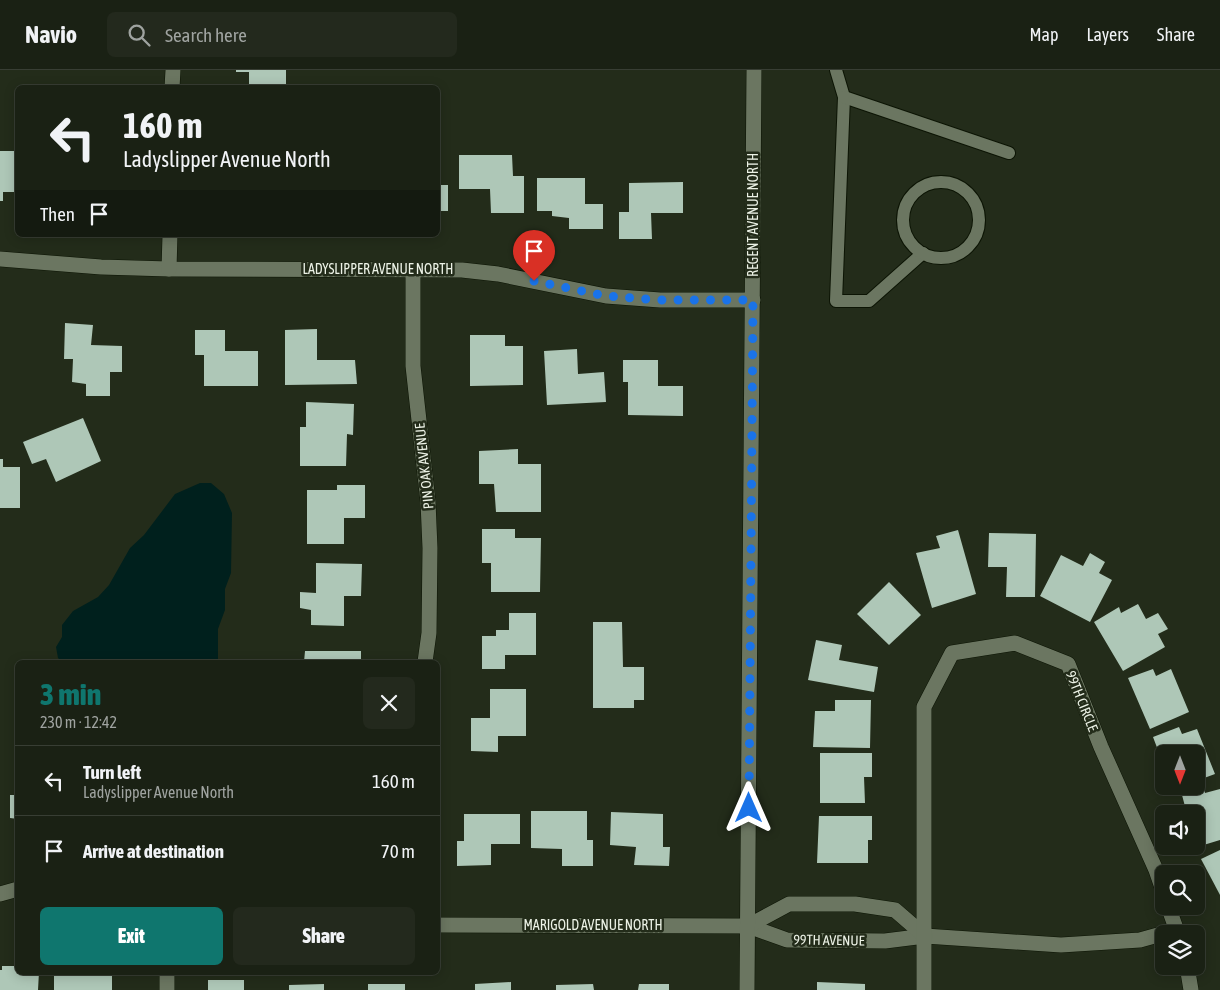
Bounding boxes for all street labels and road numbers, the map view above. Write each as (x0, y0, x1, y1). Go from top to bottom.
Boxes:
street label: REGENT AVENUE NORTH (745, 153, 761, 277)
street label: LADYSLIPPER AVENUE NORTH (303, 261, 453, 277)
street label: PIN OAK AVENUE (412, 422, 436, 510)
street label: 99TH CIRCLE (1063, 668, 1101, 734)
street label: MARIGOLD AVENUE NORTH (523, 917, 663, 933)
street label: 99TH AVENUE (793, 931, 865, 949)

